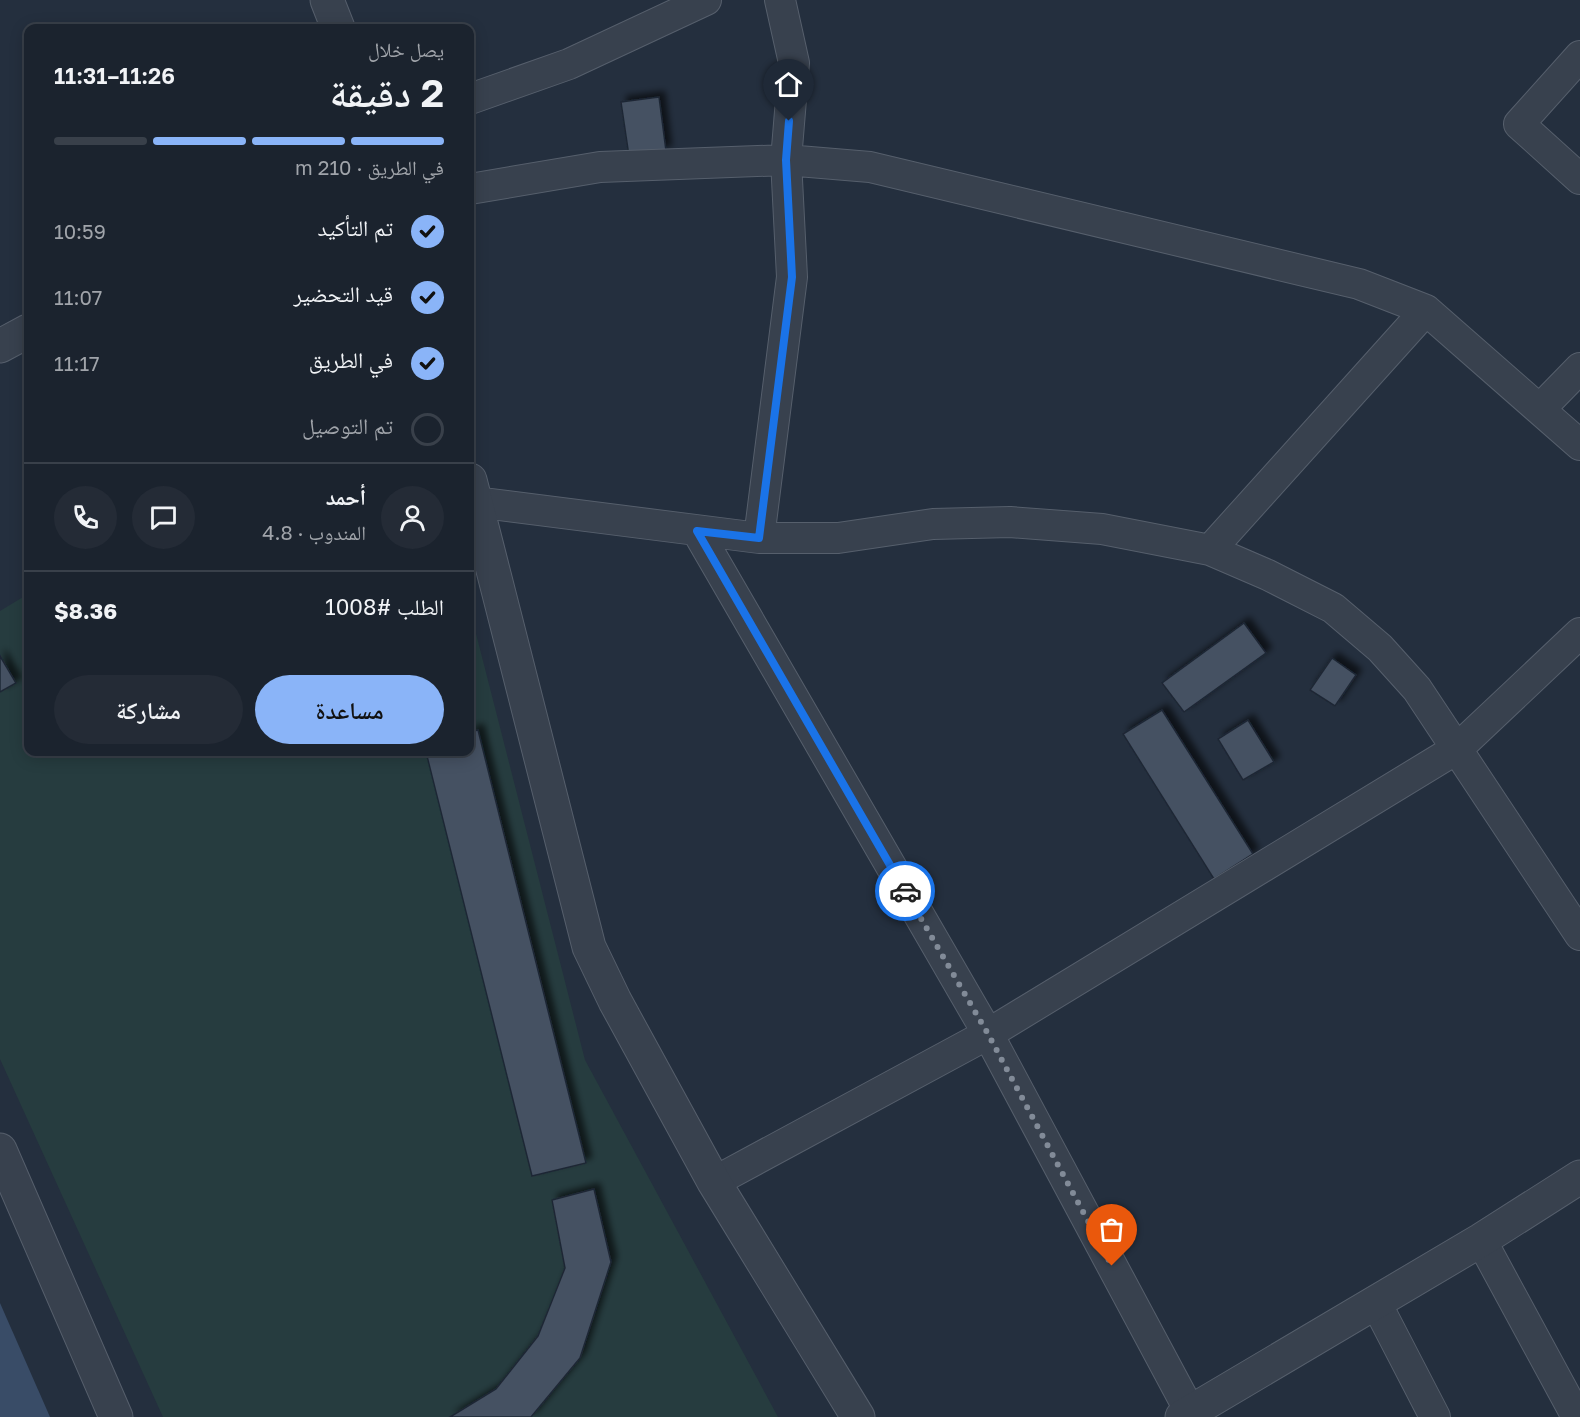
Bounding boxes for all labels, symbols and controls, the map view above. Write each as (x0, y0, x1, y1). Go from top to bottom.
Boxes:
text: يصل خلال (368, 37, 444, 61)
pin (763, 59, 814, 121)
text: 11:26–11:31 (54, 62, 175, 89)
icon: home (772, 68, 805, 101)
text: 2 دقيقة (330, 69, 444, 116)
text: في الطريق · 210 m (295, 155, 444, 179)
text: تم التأكيد (317, 214, 393, 241)
icon: check (411, 215, 444, 248)
text: 10:59 (54, 219, 106, 243)
text: قيد التحضير (294, 280, 393, 307)
icon: check (411, 281, 444, 314)
text: 11:07 (54, 285, 102, 309)
text: في الطريق (309, 346, 393, 373)
icon: check (411, 347, 444, 380)
text: 11:17 (54, 351, 100, 375)
text: تم التوصيل (302, 412, 393, 439)
text: أحمد (326, 483, 366, 510)
button: phone (54, 486, 117, 549)
button: chat (132, 486, 195, 549)
button: person (381, 486, 444, 549)
text: المندوب · 4.8 (262, 520, 366, 544)
text: الطلب #1008 (325, 593, 444, 620)
text: $8.36 (54, 597, 117, 624)
button: مشاركة (54, 675, 243, 744)
button: مساعدة (255, 675, 444, 744)
courier (875, 861, 935, 921)
icon: car (889, 875, 922, 908)
pin (1086, 1204, 1137, 1266)
icon: bag (1095, 1213, 1128, 1246)

